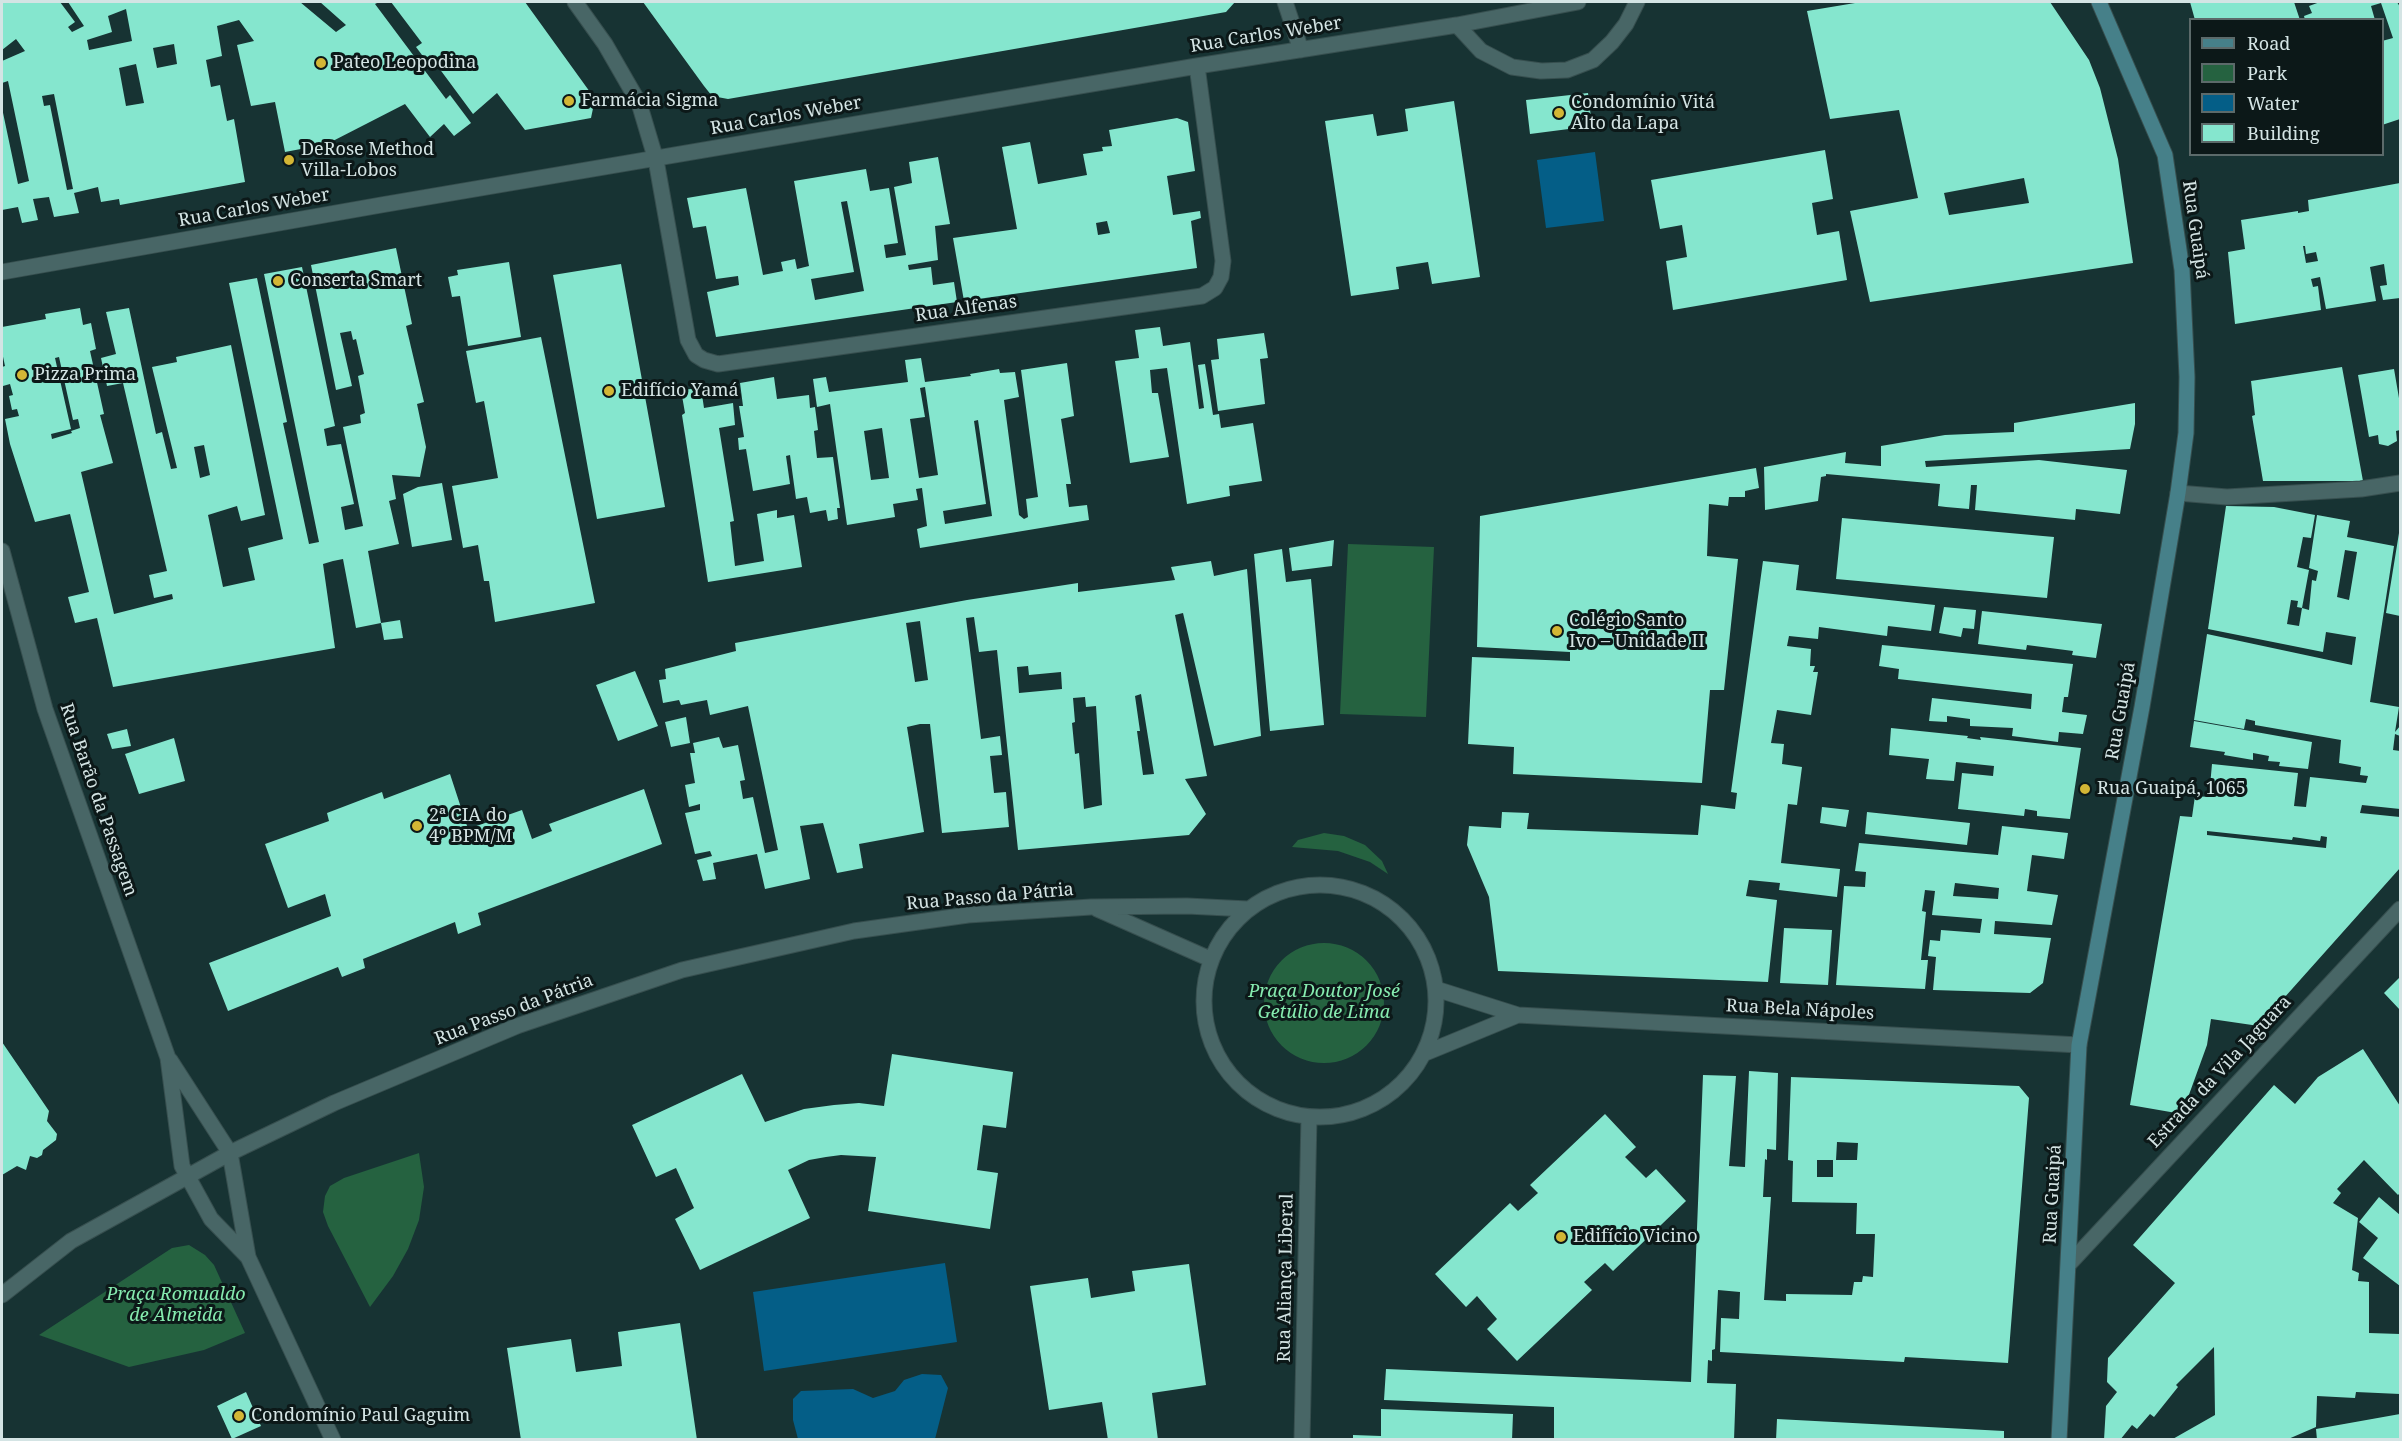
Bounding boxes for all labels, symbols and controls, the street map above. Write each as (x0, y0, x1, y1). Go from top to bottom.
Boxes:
street label: Rua Carlos Weber (1189, 12, 1343, 58)
legend (2189, 18, 2384, 156)
text: Road (2247, 31, 2290, 55)
place label: Pateo Leopodina (333, 52, 476, 74)
marker: Pateo Leopodina (314, 56, 328, 70)
text: Park (2247, 61, 2287, 85)
place label: Farmácia Sigma (581, 90, 718, 112)
text: Water (2247, 91, 2299, 115)
street label: Rua Carlos Weber (709, 92, 863, 140)
place label: Condomínio Vitá Alto da Lapa (1571, 92, 1715, 134)
marker: Farmácia Sigma (562, 94, 576, 108)
marker: Condomínio Vitá Alto da Lapa (1552, 106, 1566, 120)
text: Building (2247, 121, 2320, 145)
place label: DeRose Method Villa-Lobos (301, 139, 434, 182)
marker: DeRose Method Villa-Lobos (282, 153, 296, 167)
street label: Rua Guaipá (2177, 179, 2213, 281)
street label: Rua Carlos Weber (177, 184, 331, 232)
place label: Conserta Smart (290, 270, 422, 292)
marker: Conserta Smart (271, 274, 285, 288)
street label: Rua Alfenas (914, 291, 1018, 327)
place label: Pizza Prima (34, 364, 136, 386)
marker: Pizza Prima (15, 368, 29, 382)
place label: Edifício Yamá (621, 380, 739, 402)
marker: Edifício Yamá (602, 384, 616, 398)
place label: Colégio Santo Ivo – Unidade II (1569, 610, 1705, 652)
marker: Colégio Santo Ivo – Unidade II (1550, 624, 1564, 638)
street label: Rua Guaipá (2102, 660, 2140, 762)
street label: Rua Barão da Passagem (55, 701, 141, 899)
place label: Rua Guaipá, 1065 (2097, 778, 2246, 800)
marker: Rua Guaipá, 1065 (2078, 782, 2092, 796)
place label: 2ª CIA do 4º BPM/M (429, 805, 512, 848)
marker: 2ª CIA do 4º BPM/M (410, 819, 424, 833)
street label: Rua Passo da Pátria (905, 879, 1075, 915)
street label: Rua Passo da Pátria (432, 970, 596, 1050)
park label: Praça Doutor José Getúlio de Lima (1248, 981, 1400, 1024)
street label: Estrada da Vila Jaguara (2144, 991, 2296, 1153)
street label: Rua Bela Nápoles (1725, 995, 1875, 1025)
street label: Rua Guaipá (2040, 1144, 2066, 1244)
street label: Rua Aliança Liberal (1274, 1193, 1298, 1363)
place label: Edifício Vicino (1573, 1226, 1698, 1248)
marker: Edifício Vicino (1554, 1230, 1568, 1244)
park label: Praça Romualdo de Almeida (106, 1284, 246, 1326)
place label: Condomínio Paul Gaguim (251, 1405, 470, 1427)
marker: Condomínio Paul Gaguim (232, 1409, 246, 1423)

